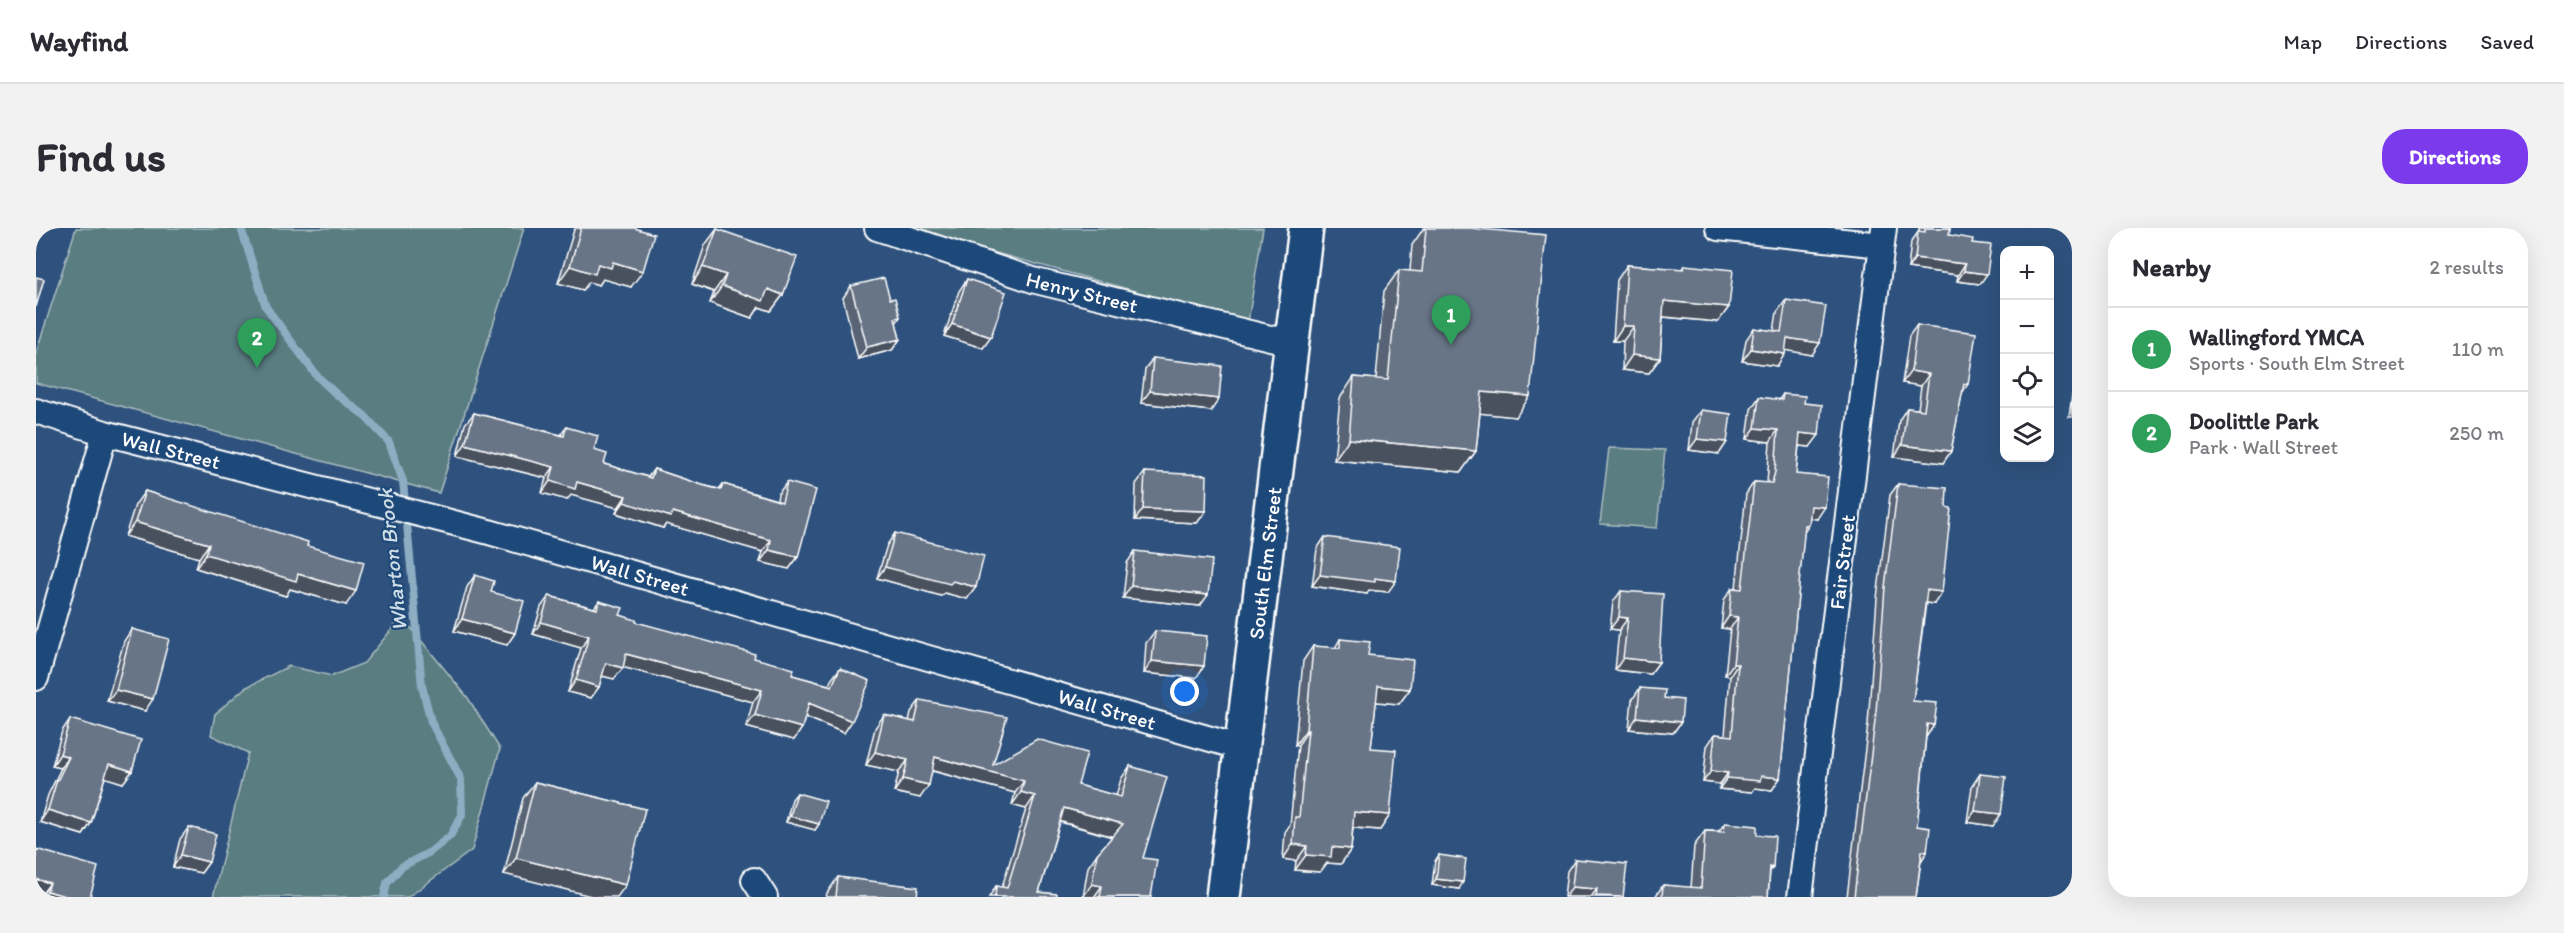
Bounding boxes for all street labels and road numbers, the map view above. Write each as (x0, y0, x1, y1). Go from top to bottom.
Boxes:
street label: Henry Street (1023, 266, 1141, 318)
street label: Wall Street (119, 426, 223, 474)
street label: South Elm Street (1243, 485, 1287, 641)
street label: Fair Street (1824, 513, 1860, 611)
street label: Wall Street (588, 549, 692, 601)
street label: Wall Street (1055, 683, 1159, 735)

